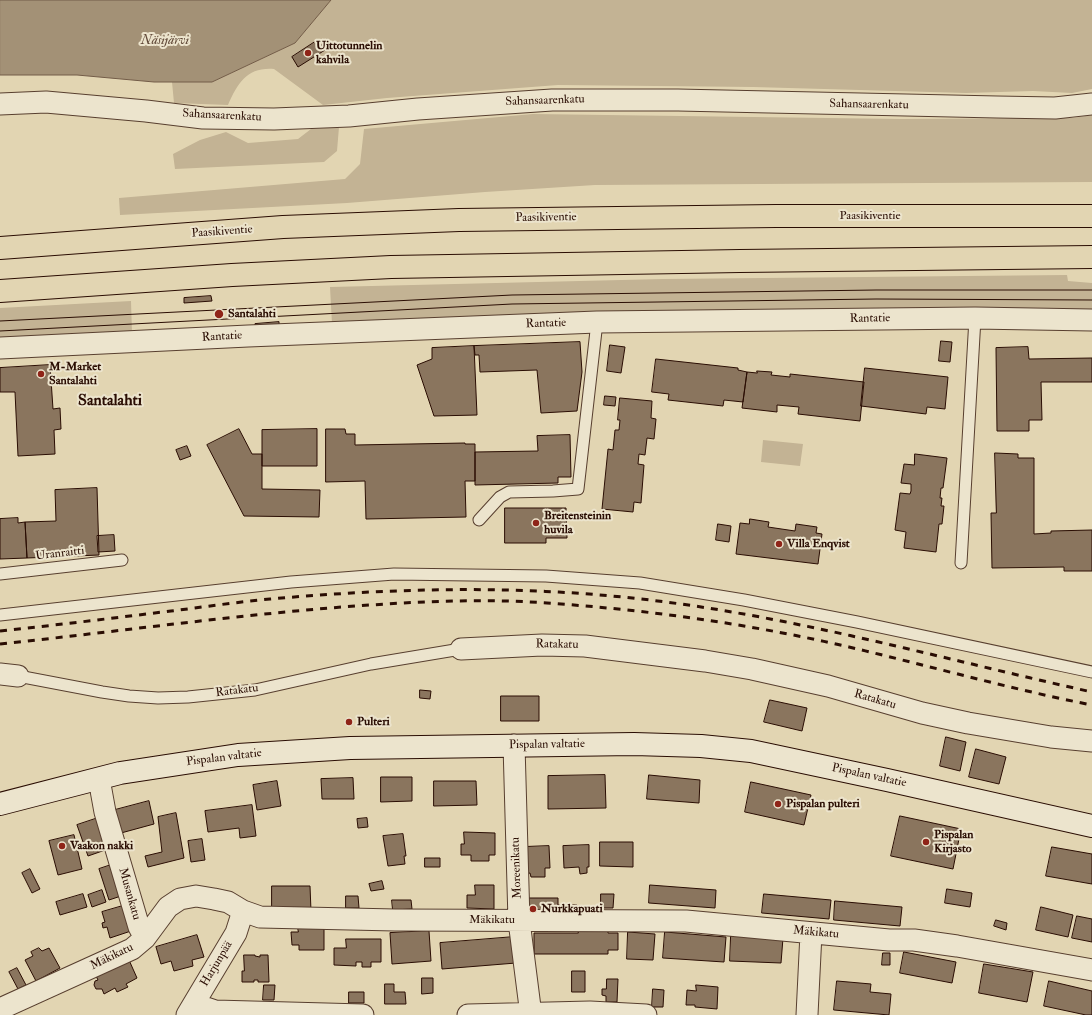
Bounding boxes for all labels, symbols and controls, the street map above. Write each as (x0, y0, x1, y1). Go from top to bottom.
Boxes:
water label: Näsijärvi (141, 33, 189, 49)
place label: Uittotunnelin kahvila (316, 39, 383, 67)
marker: Uittotunnelin kahvila (303, 48, 313, 58)
street label: Sahansaarenkatu (505, 92, 585, 110)
street label: Sahansaarenkatu (829, 97, 909, 113)
street label: Sahansaarenkatu (182, 107, 262, 125)
street label: Paasikiventie (839, 209, 901, 223)
street label: Paasikiventie (515, 210, 577, 226)
street label: Paasikiventie (191, 223, 253, 241)
place label: Santalahti (228, 307, 276, 321)
marker: Santalahti (213, 308, 225, 320)
street label: Rantatie (850, 311, 890, 327)
street label: Rantatie (526, 316, 566, 332)
street label: Rantatie (201, 329, 243, 345)
place label: M-Market Santalahti (49, 360, 101, 388)
marker: M-Market Santalahti (36, 369, 46, 379)
district label: Santalahti (78, 392, 142, 412)
place label: Breitensteinin huvila (544, 509, 611, 537)
marker: Breitensteinin huvila (531, 518, 541, 528)
place label: Villa Enqvist (787, 537, 850, 551)
marker: Villa Enqvist (774, 539, 784, 549)
street label: Uranraitti (35, 544, 85, 564)
street label: Ratakatu (535, 637, 579, 653)
street label: Ratakatu (215, 681, 259, 701)
street label: Ratakatu (852, 687, 898, 713)
place label: Pulteri (357, 715, 390, 729)
marker: Pulteri (344, 717, 354, 727)
street label: Pispalan valtatie (509, 737, 585, 753)
street label: Pispalan valtatie (185, 746, 263, 770)
street label: Pispalan valtatie (830, 761, 908, 791)
place label: Pispalan pulteri (786, 797, 860, 811)
marker: Pispalan pulteri (773, 799, 783, 809)
place label: Pispalan Kirjasto (934, 828, 973, 856)
street label: Moreenikatu (509, 837, 525, 899)
marker: Pispalan Kirjasto (921, 837, 931, 847)
place label: Vaakon nakki (70, 839, 133, 853)
marker: Vaakon nakki (57, 841, 67, 851)
street label: Musankatu (115, 866, 143, 922)
place label: Nurkkapuati (541, 902, 603, 916)
marker: Nurkkapuati (528, 904, 538, 914)
street label: Mäkikatu (469, 913, 515, 927)
street label: Mäkikatu (792, 924, 840, 942)
street label: Harjunpää (198, 939, 236, 989)
street label: Mäkikatu (88, 940, 136, 974)

